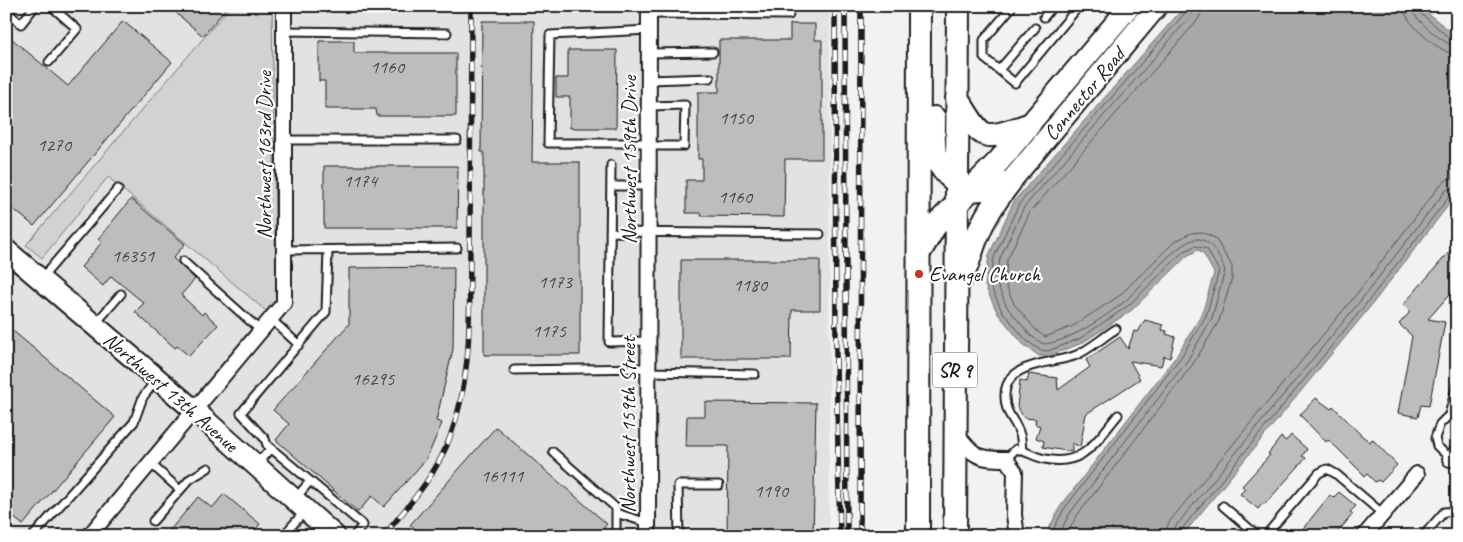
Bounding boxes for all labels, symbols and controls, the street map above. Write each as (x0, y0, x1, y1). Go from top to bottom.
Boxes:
street label: Connector Road (1038, 40, 1132, 146)
house number: 1160 (370, 55, 406, 79)
street label: Northwest 163rd Drive (251, 70, 277, 239)
street label: Northwest 159th Drive (616, 75, 642, 244)
house number: 1150 (719, 106, 755, 130)
house number: 1270 (37, 133, 73, 157)
house number: 1174 (343, 169, 380, 193)
house number: 1160 (718, 185, 754, 209)
house number: 16351 (112, 244, 156, 268)
place label: Evangel Church (929, 261, 1041, 287)
marker: Evangel Church (913, 268, 925, 280)
house number: 1173 (538, 270, 574, 294)
house number: 1180 (733, 273, 769, 297)
house number: 1175 (532, 319, 568, 343)
street label: Northwest 13th Avenue (98, 327, 244, 458)
street label: Northwest 159th Street (615, 335, 641, 513)
road number: SR 9 (932, 352, 978, 388)
house number: 16295 (352, 367, 396, 391)
house number: 16111 (481, 464, 525, 488)
house number: 1190 (754, 479, 790, 503)

